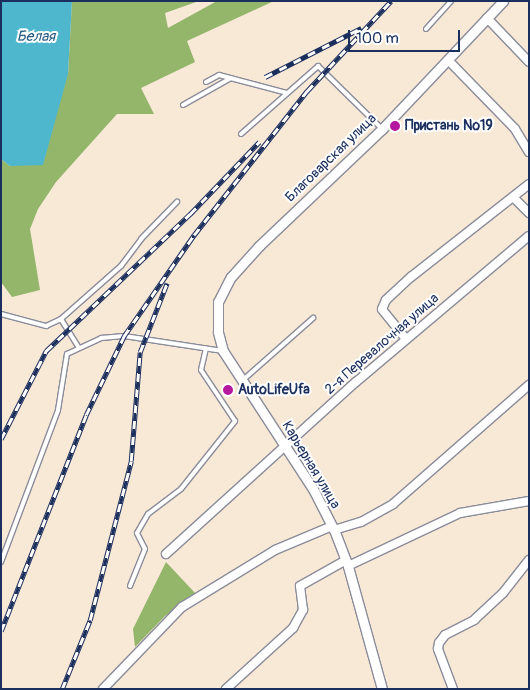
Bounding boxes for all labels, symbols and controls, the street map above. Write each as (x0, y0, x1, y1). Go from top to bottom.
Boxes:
scale bar (350, 20, 462, 52)
water label: Белая (17, 28, 55, 46)
text: 100 m (356, 29, 399, 48)
street label: Благоварская улица (282, 110, 380, 206)
place label: Пристань №19 (405, 118, 493, 134)
marker: Пристань №19 (389, 120, 401, 132)
street label: 2-я Перевалочная улица (322, 290, 442, 398)
place label: AutoLifeUfa (238, 382, 310, 398)
marker: AutoLifeUfa (222, 384, 234, 396)
street label: Карьерная улица (278, 418, 344, 512)

